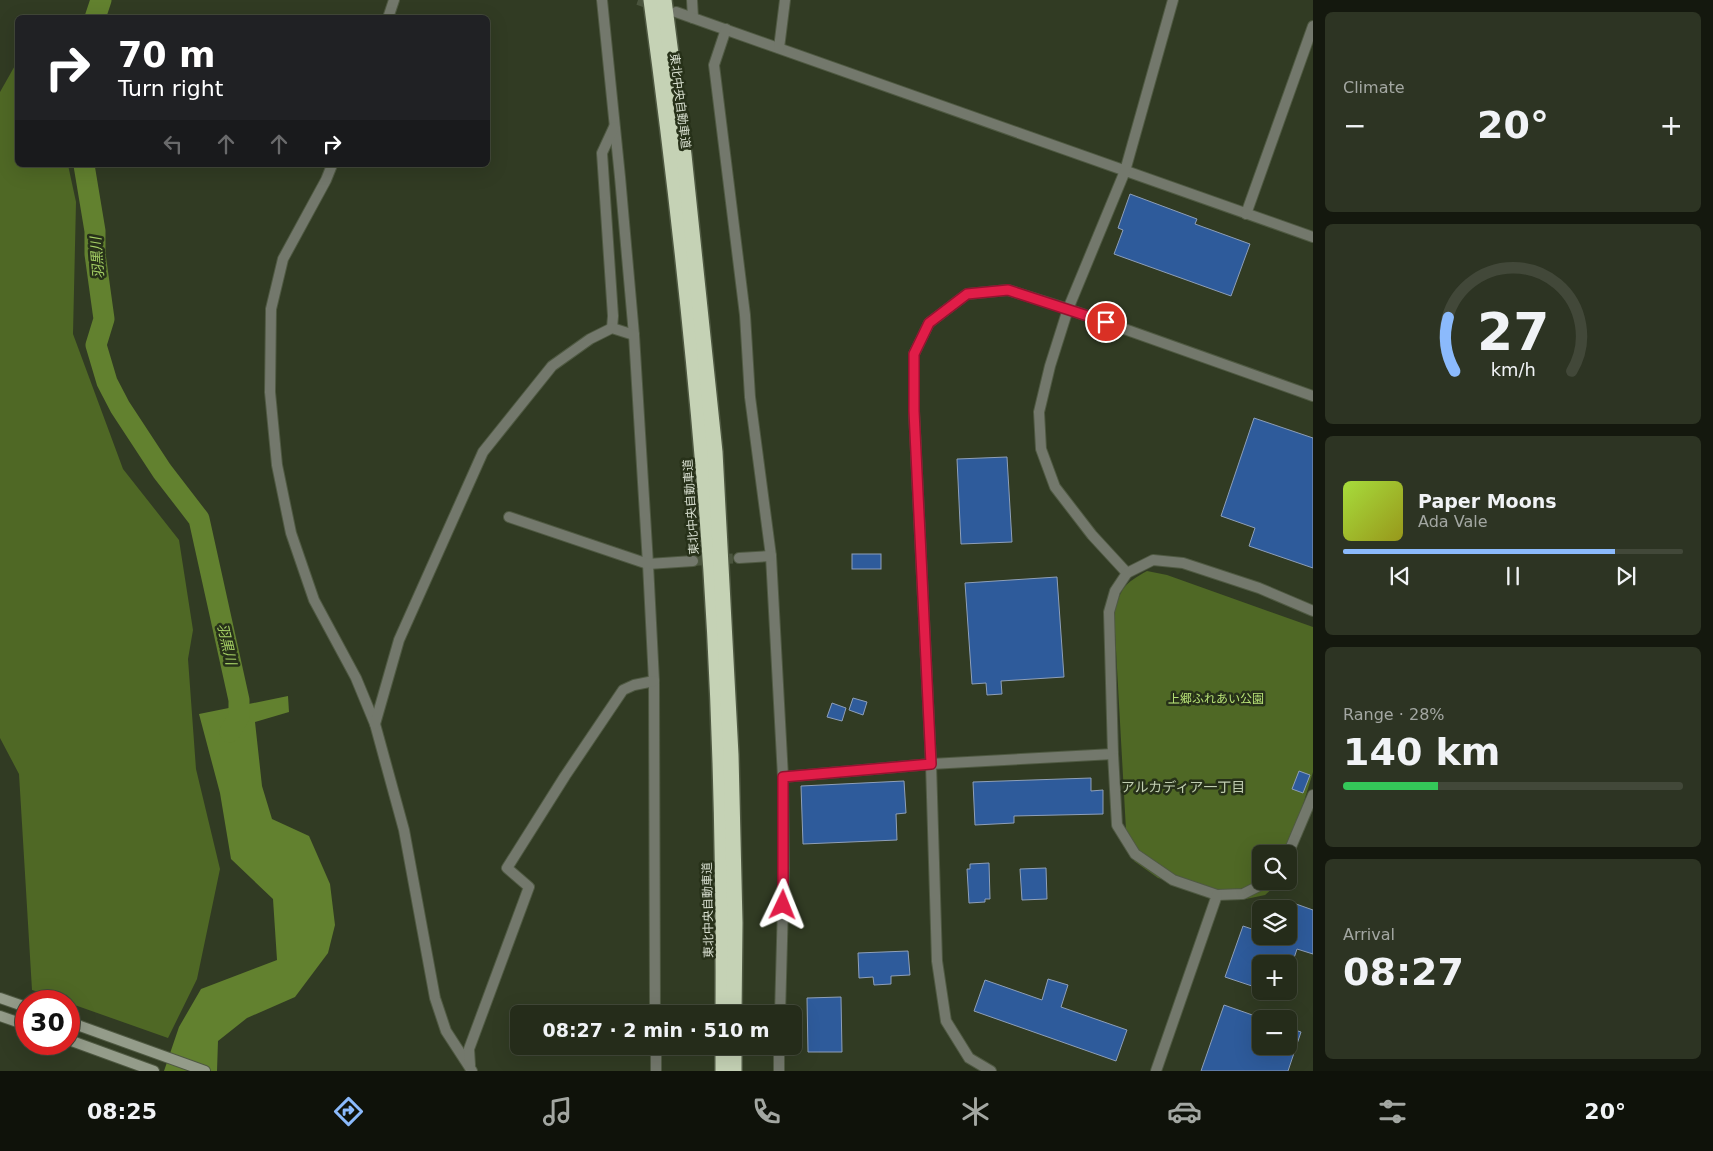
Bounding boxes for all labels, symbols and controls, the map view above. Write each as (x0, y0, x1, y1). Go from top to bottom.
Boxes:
icon: right (35, 35, 100, 100)
text: 70 m (118, 35, 215, 75)
street label: 東北中央自動車道 (667, 52, 693, 150)
text: Turn right (118, 76, 223, 101)
text: Climate (1343, 78, 1405, 97)
text: 20° (1477, 103, 1549, 147)
text: − (1343, 109, 1366, 142)
text: + (1660, 109, 1683, 142)
icon: left (159, 130, 187, 158)
icon: ahead (212, 130, 240, 158)
icon: ahead (265, 130, 293, 158)
icon: right (318, 130, 346, 158)
water label: 羽黒川 (87, 234, 106, 280)
pin (1085, 301, 1127, 343)
text: 27 (1477, 302, 1549, 362)
icon: arrive (1092, 308, 1120, 336)
text: km/h (1490, 359, 1536, 380)
street label: 東北中央自動車道 (681, 459, 701, 555)
text: Paper Moons (1418, 490, 1557, 512)
text: Ada Vale (1418, 512, 1488, 531)
icon: previous (1386, 562, 1414, 590)
icon: pause (1499, 562, 1527, 590)
icon: next (1612, 562, 1640, 590)
water label: 羽黒川 (214, 622, 240, 668)
park label: 上郷ふれあい公園 (1168, 692, 1264, 706)
text: Range · 28% (1343, 705, 1445, 724)
text: 140 km (1343, 730, 1500, 774)
district label: アルカディア一丁目 (1121, 779, 1245, 795)
map controls (1252, 845, 1297, 1055)
button: search (1252, 845, 1297, 890)
street label: 東北中央自動車道 (700, 862, 716, 958)
position arrow (756, 878, 808, 930)
button: layers (1252, 900, 1297, 945)
text: Arrival (1343, 925, 1395, 944)
text: 08:27 (1343, 950, 1464, 994)
button: + (1252, 955, 1297, 1000)
speed limit sign: 30 (15, 990, 80, 1055)
button: − (1252, 1010, 1297, 1055)
text: 08:27 · 2 min · 510 m (542, 1019, 770, 1041)
icon: directions (331, 1094, 366, 1129)
icon: music (540, 1094, 575, 1129)
icon: phone (749, 1094, 784, 1129)
icon: climate (958, 1094, 993, 1129)
icon: car (1167, 1094, 1202, 1129)
icon: filters (1375, 1094, 1410, 1129)
text: 08:25 (87, 1099, 157, 1124)
text: 20° (1584, 1099, 1626, 1124)

